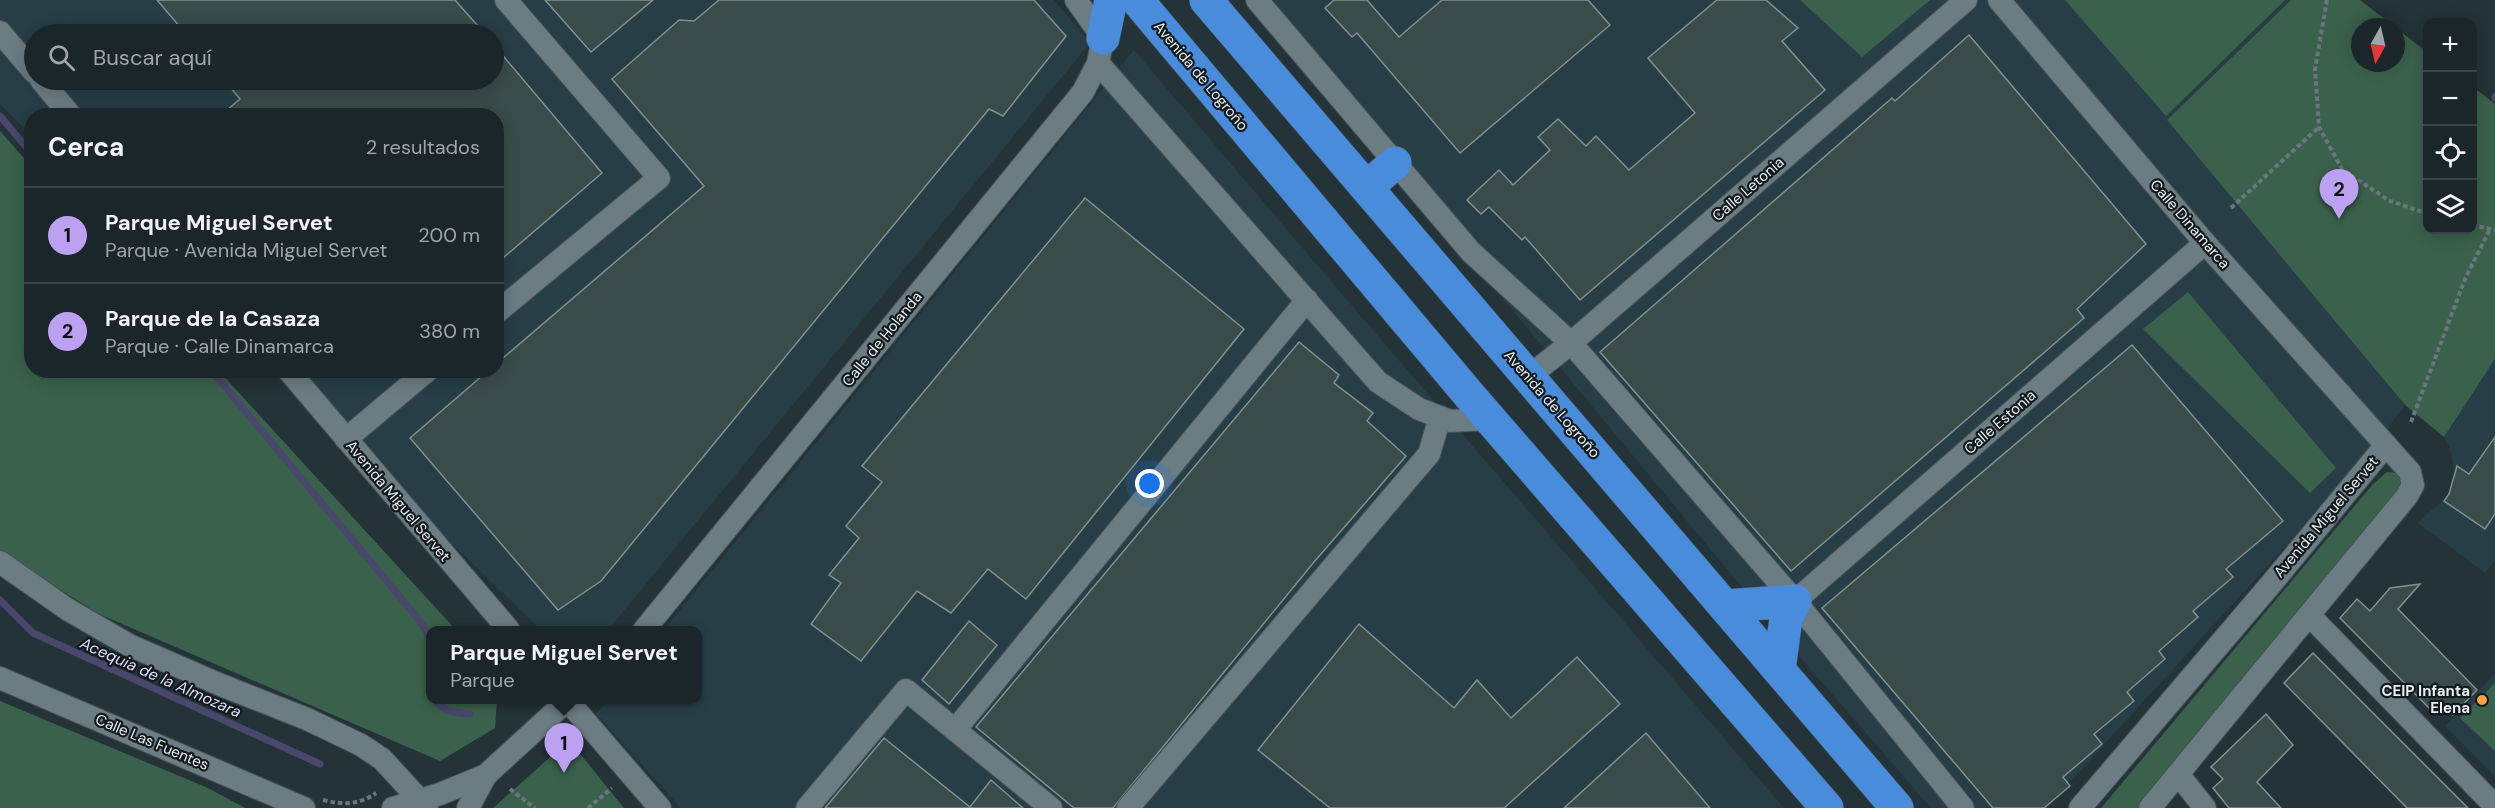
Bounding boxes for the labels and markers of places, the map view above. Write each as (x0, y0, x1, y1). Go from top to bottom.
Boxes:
pin: 2 (2320, 170, 2358, 219)
place label: CEIP Infanta Elena (2381, 681, 2470, 718)
marker: CEIP Infanta Elena (2475, 693, 2489, 707)
pin: 1 (544, 724, 584, 773)

